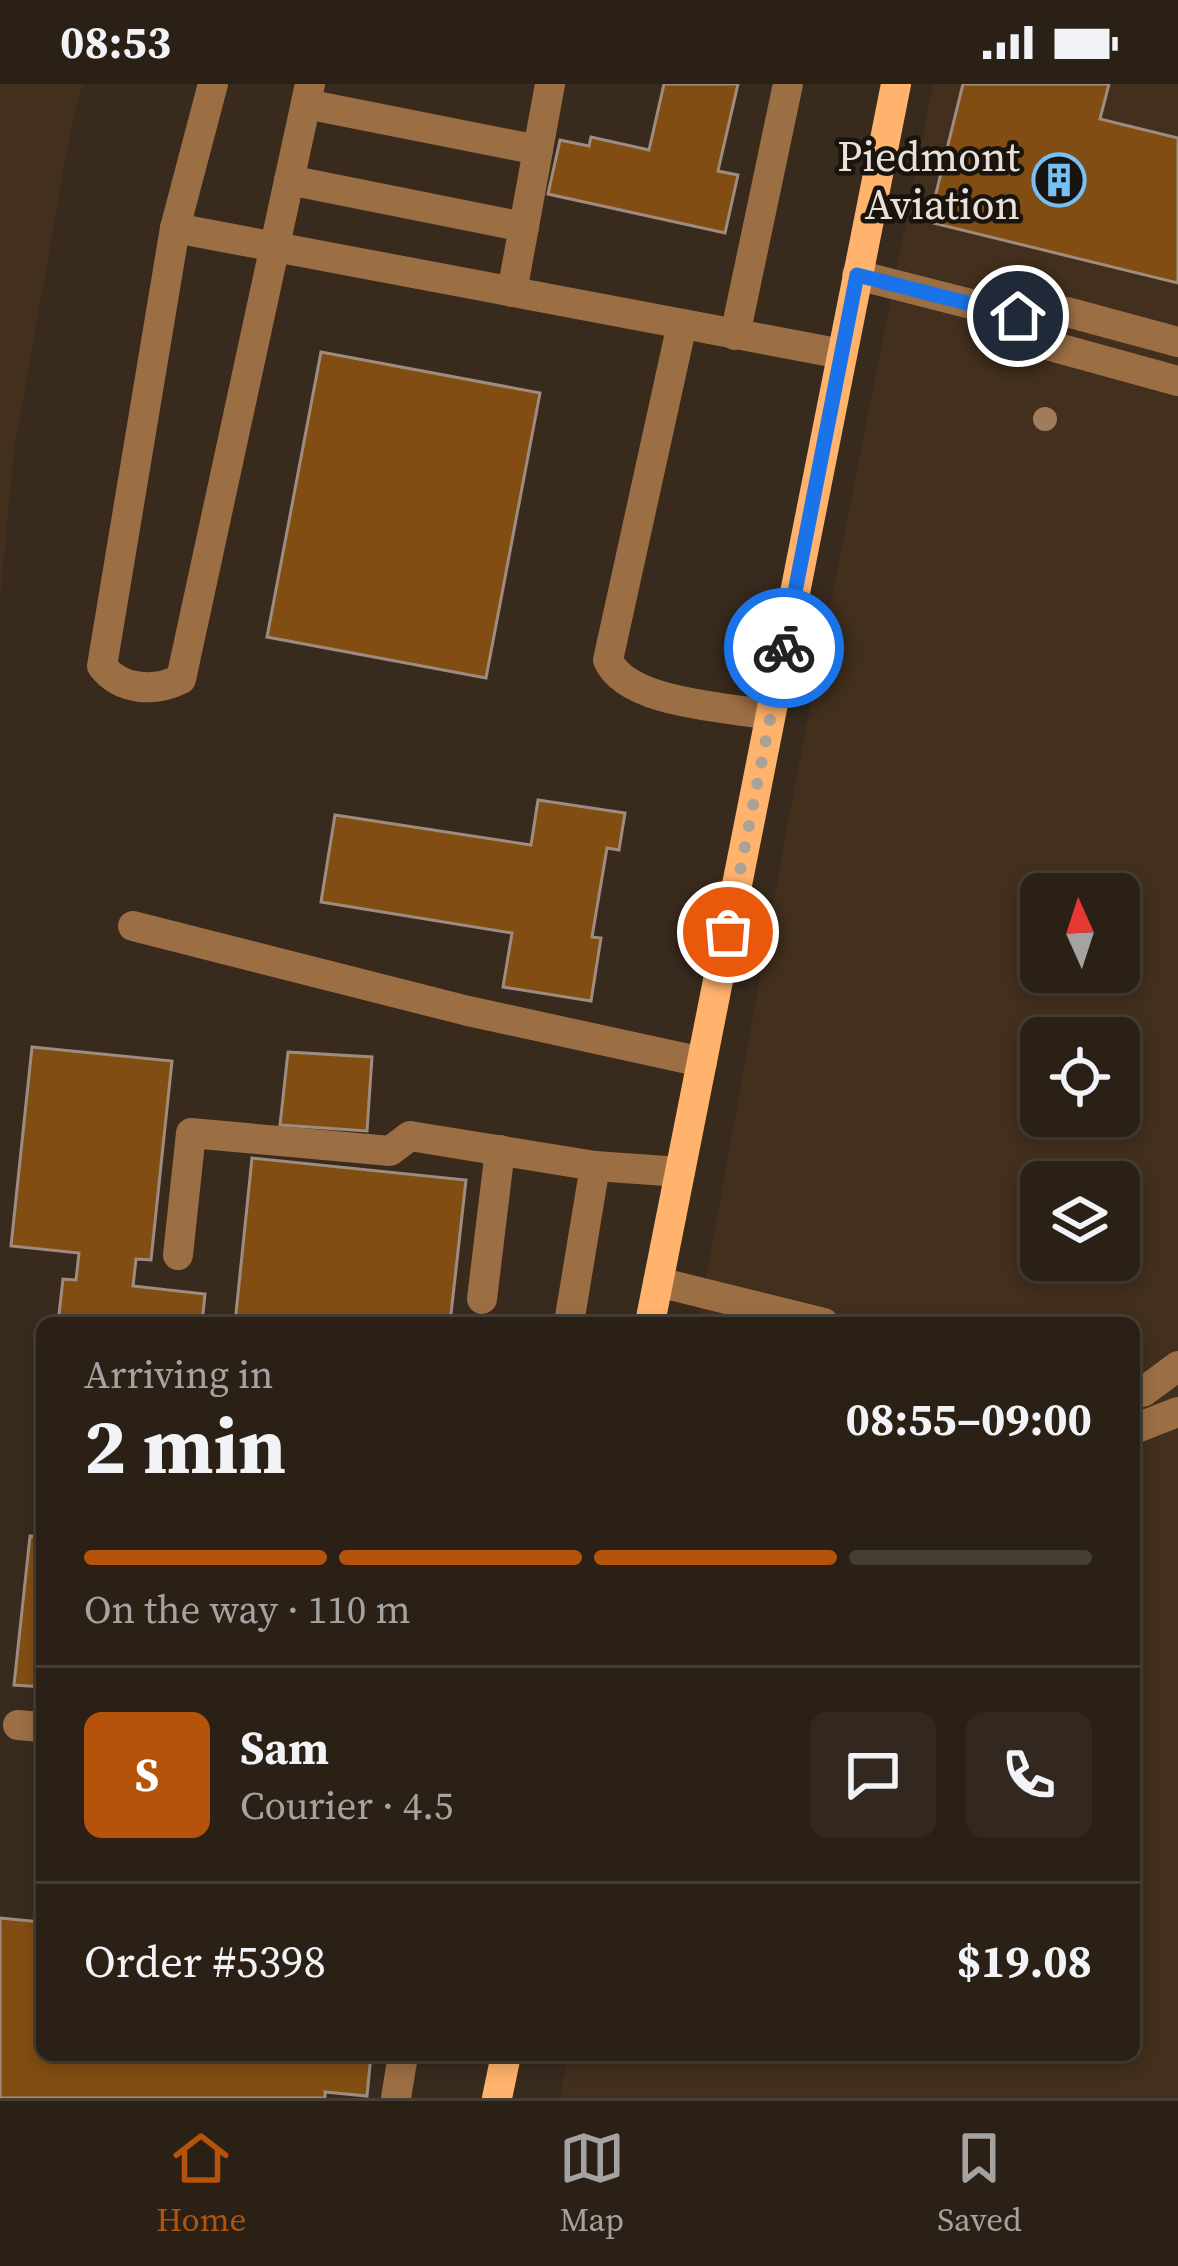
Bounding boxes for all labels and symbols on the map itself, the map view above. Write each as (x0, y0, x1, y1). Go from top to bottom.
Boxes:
place label: Piedmont Aviation (837, 127, 1020, 233)
building icon: Piedmont Aviation (1031, 152, 1087, 208)
pin (967, 265, 1069, 367)
courier (724, 588, 844, 708)
north arrow (1020, 873, 1140, 993)
pin (677, 881, 779, 983)

